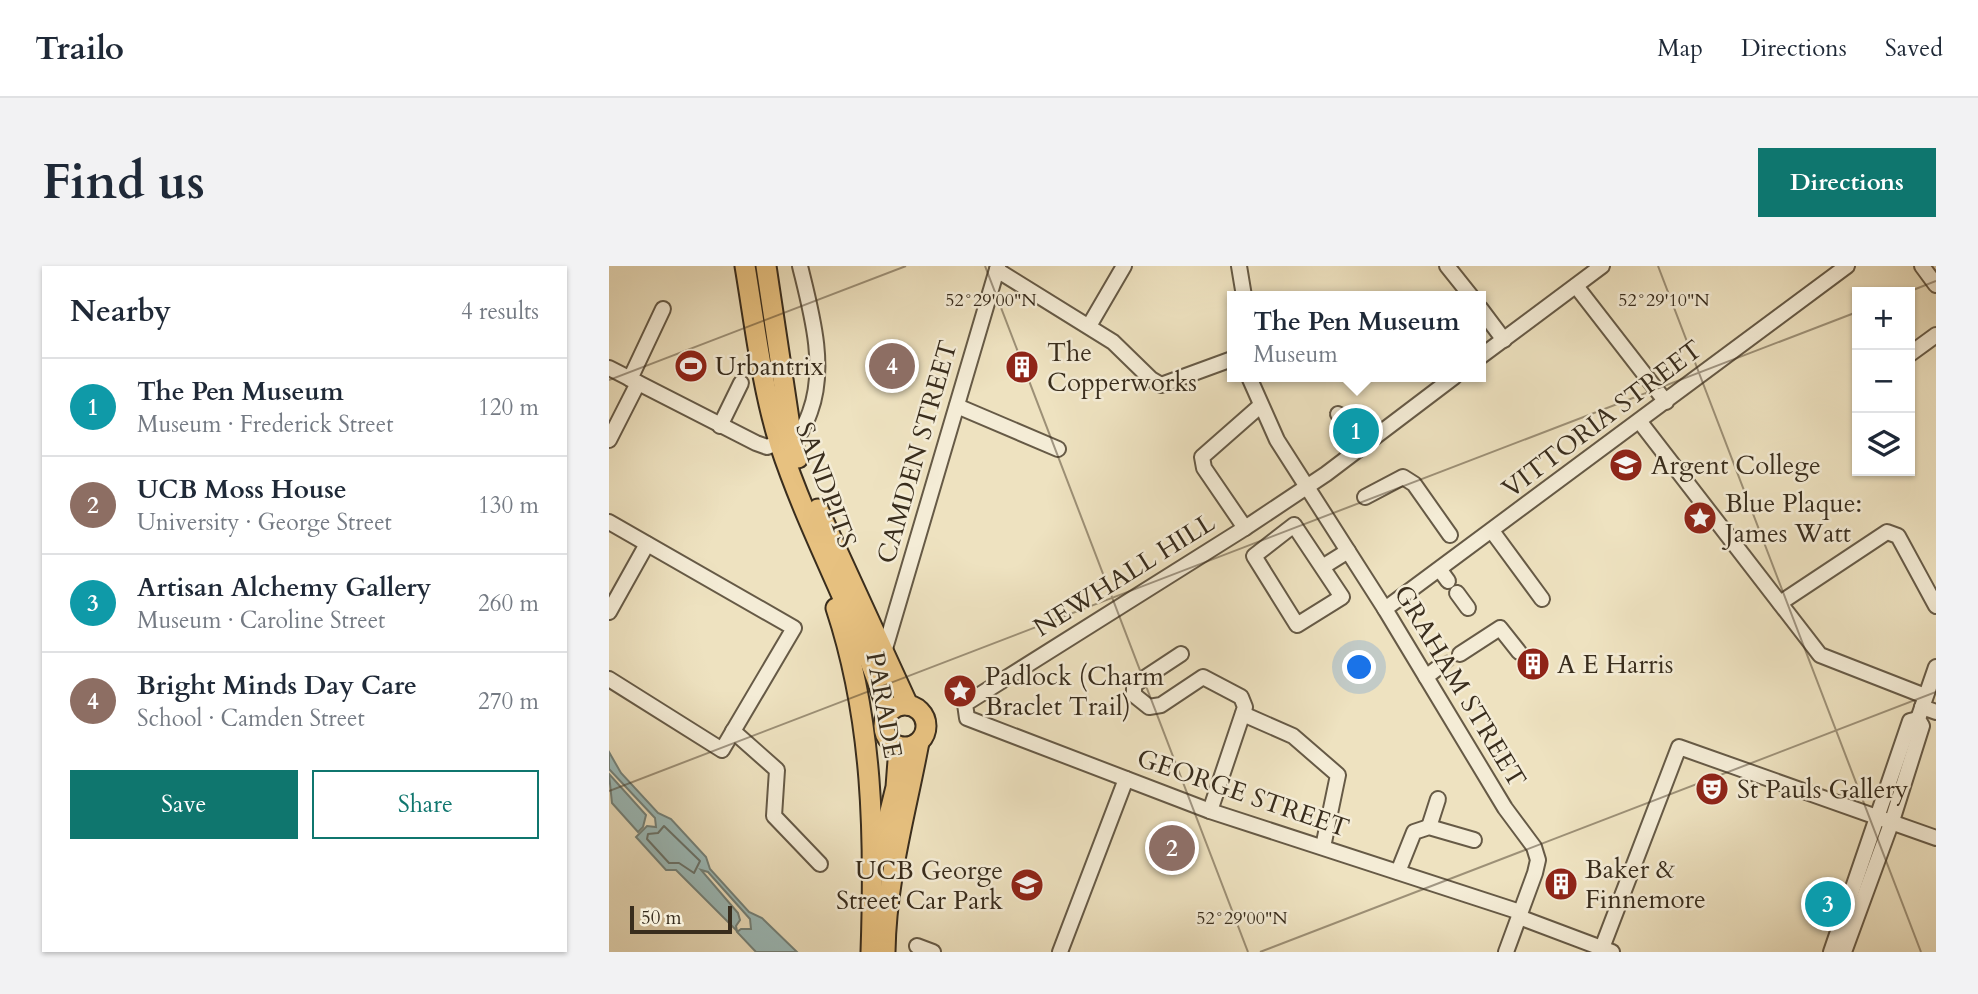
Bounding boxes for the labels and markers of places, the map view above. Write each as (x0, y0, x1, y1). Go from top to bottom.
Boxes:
place label: The Copperworks (1047, 335, 1197, 400)
pin: 4 (869, 340, 915, 392)
sports icon: Urbantrix (672, 347, 710, 385)
building icon: The Copperworks (1003, 348, 1041, 386)
place label: Urbantrix (715, 349, 824, 384)
pin: 1 (1333, 405, 1379, 457)
school or university icon: Argent College (1607, 446, 1645, 484)
place label: Argent College (1651, 448, 1821, 483)
place label: Blue Plaque: James Watt (1721, 486, 1862, 551)
place icon: Blue Plaque: James Watt (1681, 499, 1719, 537)
building icon: A E Harris (1514, 645, 1552, 683)
place label: A E Harris (1557, 647, 1673, 682)
place label: Padlock (Charm Braclet Trail) (985, 659, 1164, 724)
place icon: Padlock (Charm Braclet Trail) (941, 672, 979, 710)
theatre icon: St Pauls Gallery (1693, 770, 1731, 808)
place label: St Pauls Gallery (1737, 772, 1909, 807)
pin: 2 (1149, 822, 1195, 874)
place label: Baker & Finnemore (1585, 852, 1706, 917)
place label: UCB George Street Car Park (836, 853, 1003, 918)
building icon: Baker & Finnemore (1542, 865, 1580, 903)
school or university icon: UCB George Street Car Park (1008, 866, 1046, 904)
pin: 3 (1805, 878, 1851, 930)

